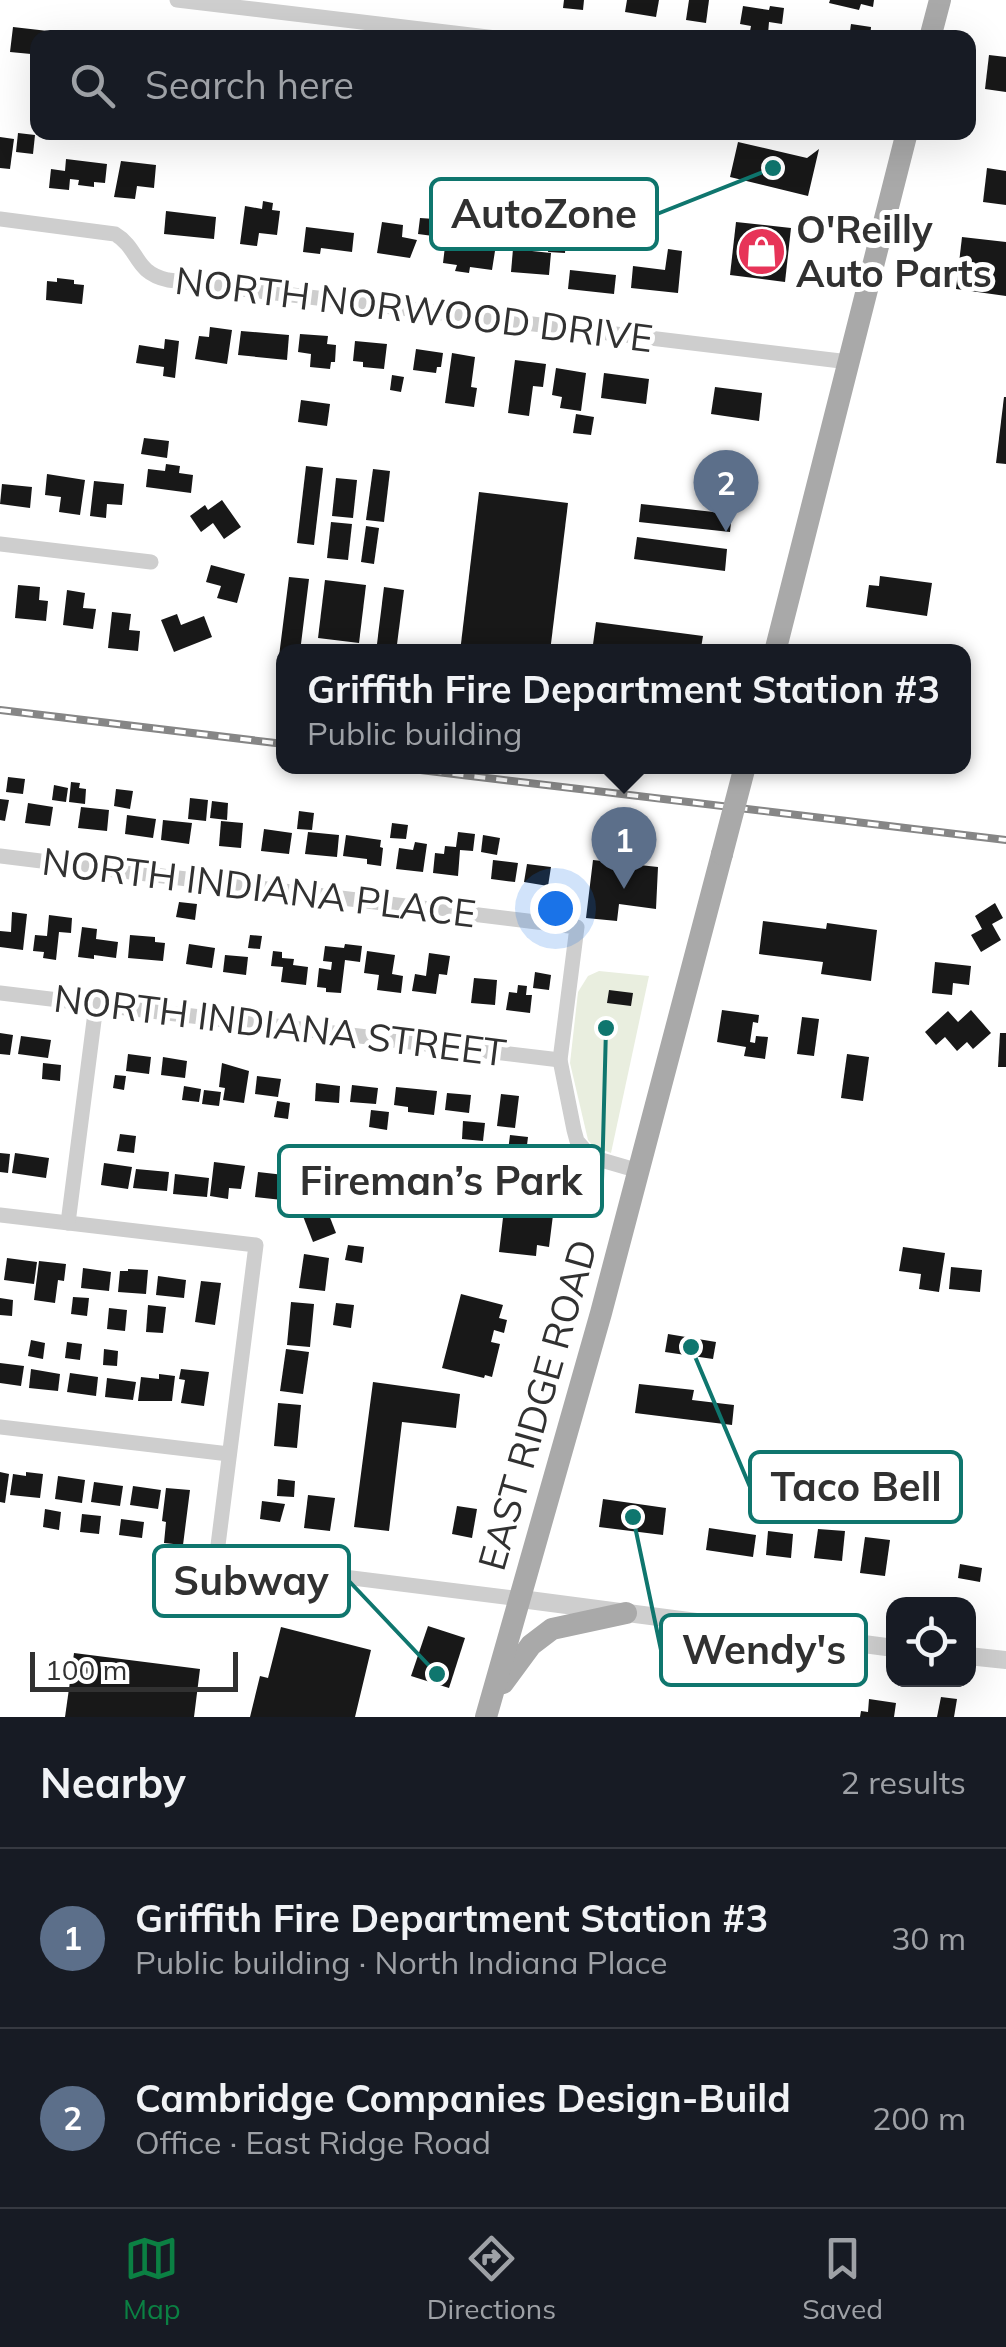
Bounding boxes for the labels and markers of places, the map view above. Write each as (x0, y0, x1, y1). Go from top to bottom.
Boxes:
callout: AutoZone (431, 179, 657, 249)
place label: O'Reilly Auto Parts (796, 205, 992, 297)
shop icon: O'Reilly Auto Parts (735, 226, 787, 278)
pin: 2 (694, 450, 758, 532)
pin: 1 (592, 806, 656, 889)
callout: Fireman’s Park (279, 1146, 602, 1216)
callout: Taco Bell (750, 1452, 961, 1522)
callout: Subway (154, 1546, 349, 1616)
callout: Wendy's (661, 1615, 866, 1685)

